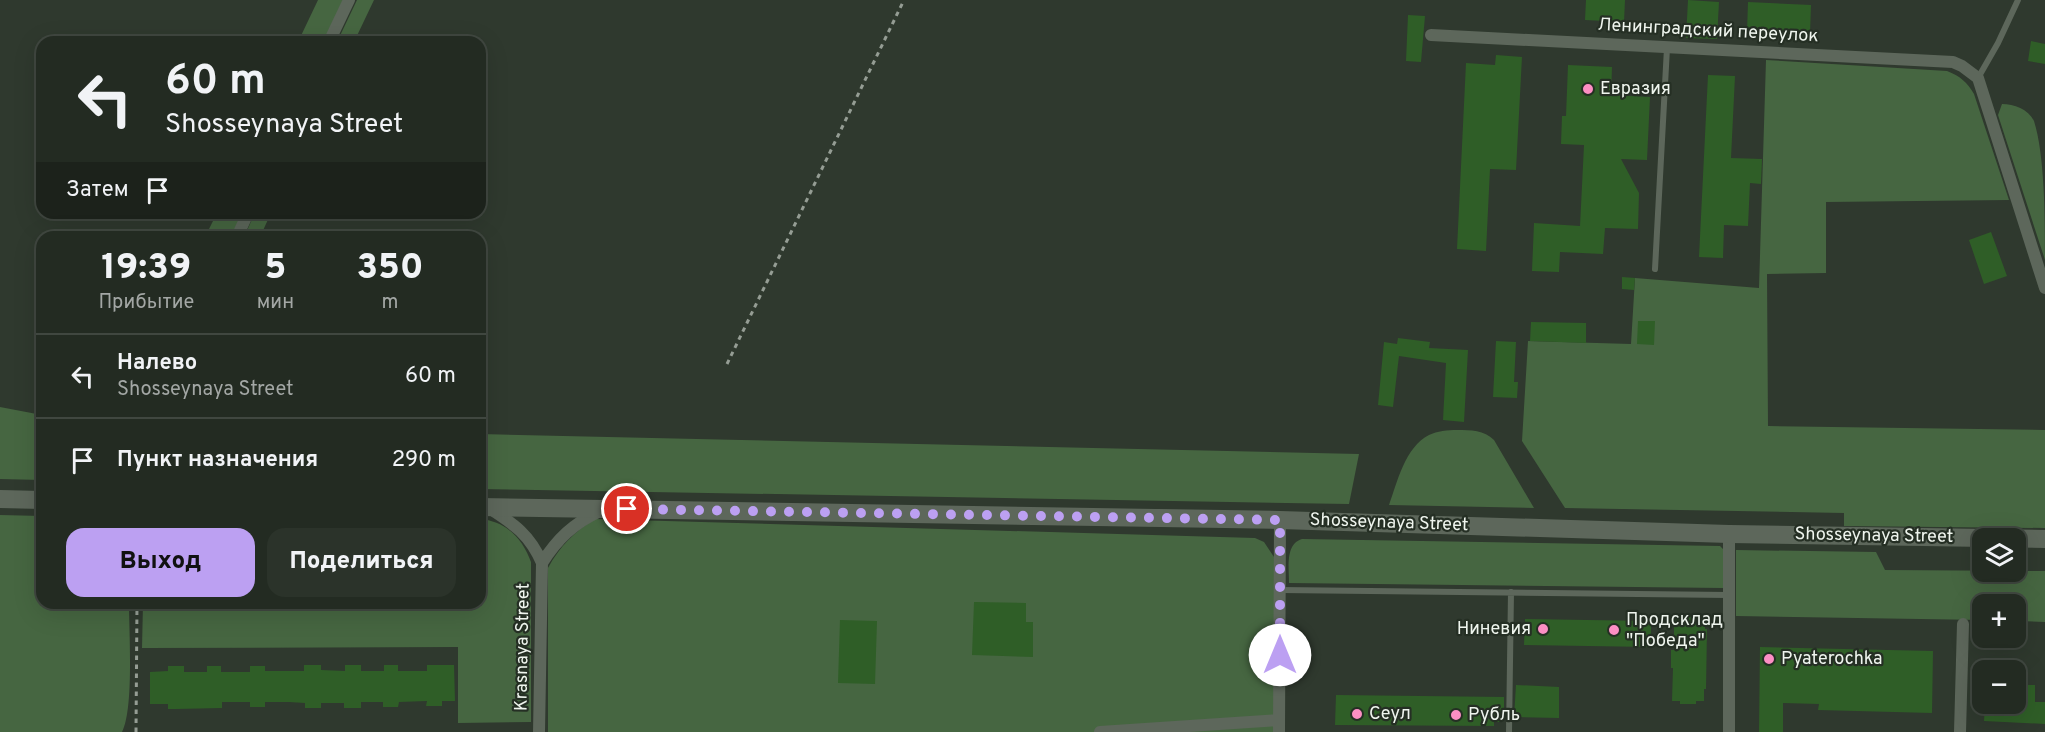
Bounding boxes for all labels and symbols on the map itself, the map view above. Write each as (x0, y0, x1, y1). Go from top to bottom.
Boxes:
street label: Ленинградский переулок (1597, 14, 1819, 48)
place label: Евразия (1600, 78, 1671, 101)
marker: Евразия (1581, 82, 1595, 96)
pin (601, 483, 652, 534)
street label: Shosseynaya Street (1309, 509, 1469, 537)
street label: Shosseynaya Street (1794, 523, 1954, 549)
street label: Krasnaya Street (510, 583, 536, 711)
place label: Продсклад "Победа" (1626, 609, 1723, 653)
place label: Ниневия (1457, 618, 1531, 641)
marker: Ниневия (1536, 622, 1550, 636)
position arrow (1248, 623, 1312, 687)
marker: Продсклад "Победа" (1607, 623, 1621, 637)
place label: Pyaterochka (1781, 648, 1882, 671)
marker: Pyaterochka (1762, 652, 1776, 666)
place label: Сеул (1369, 703, 1411, 726)
place label: Рубль (1468, 704, 1520, 727)
marker: Сеул (1350, 707, 1364, 721)
marker: Рубль (1449, 708, 1463, 722)

